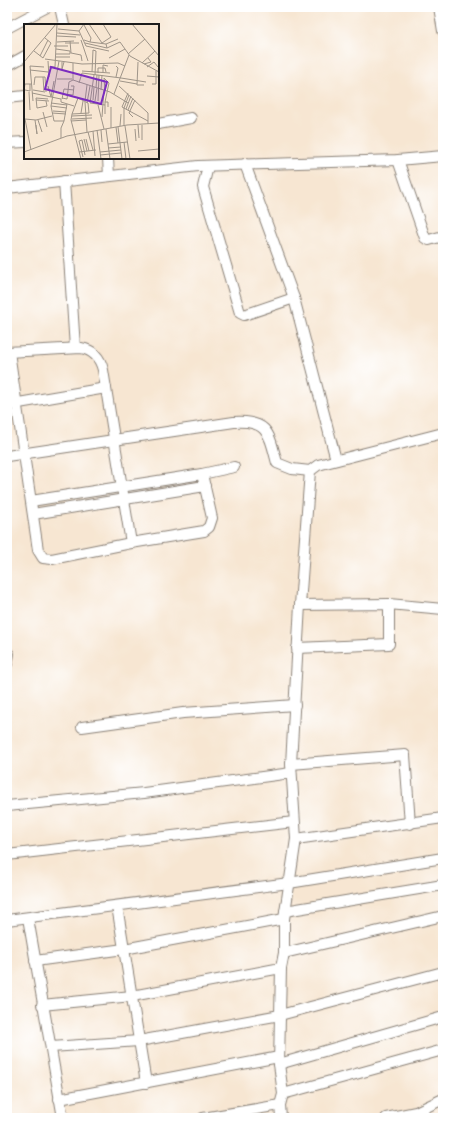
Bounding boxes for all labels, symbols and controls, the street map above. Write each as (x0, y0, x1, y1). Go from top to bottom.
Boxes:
inset map (24, 24, 159, 159)

